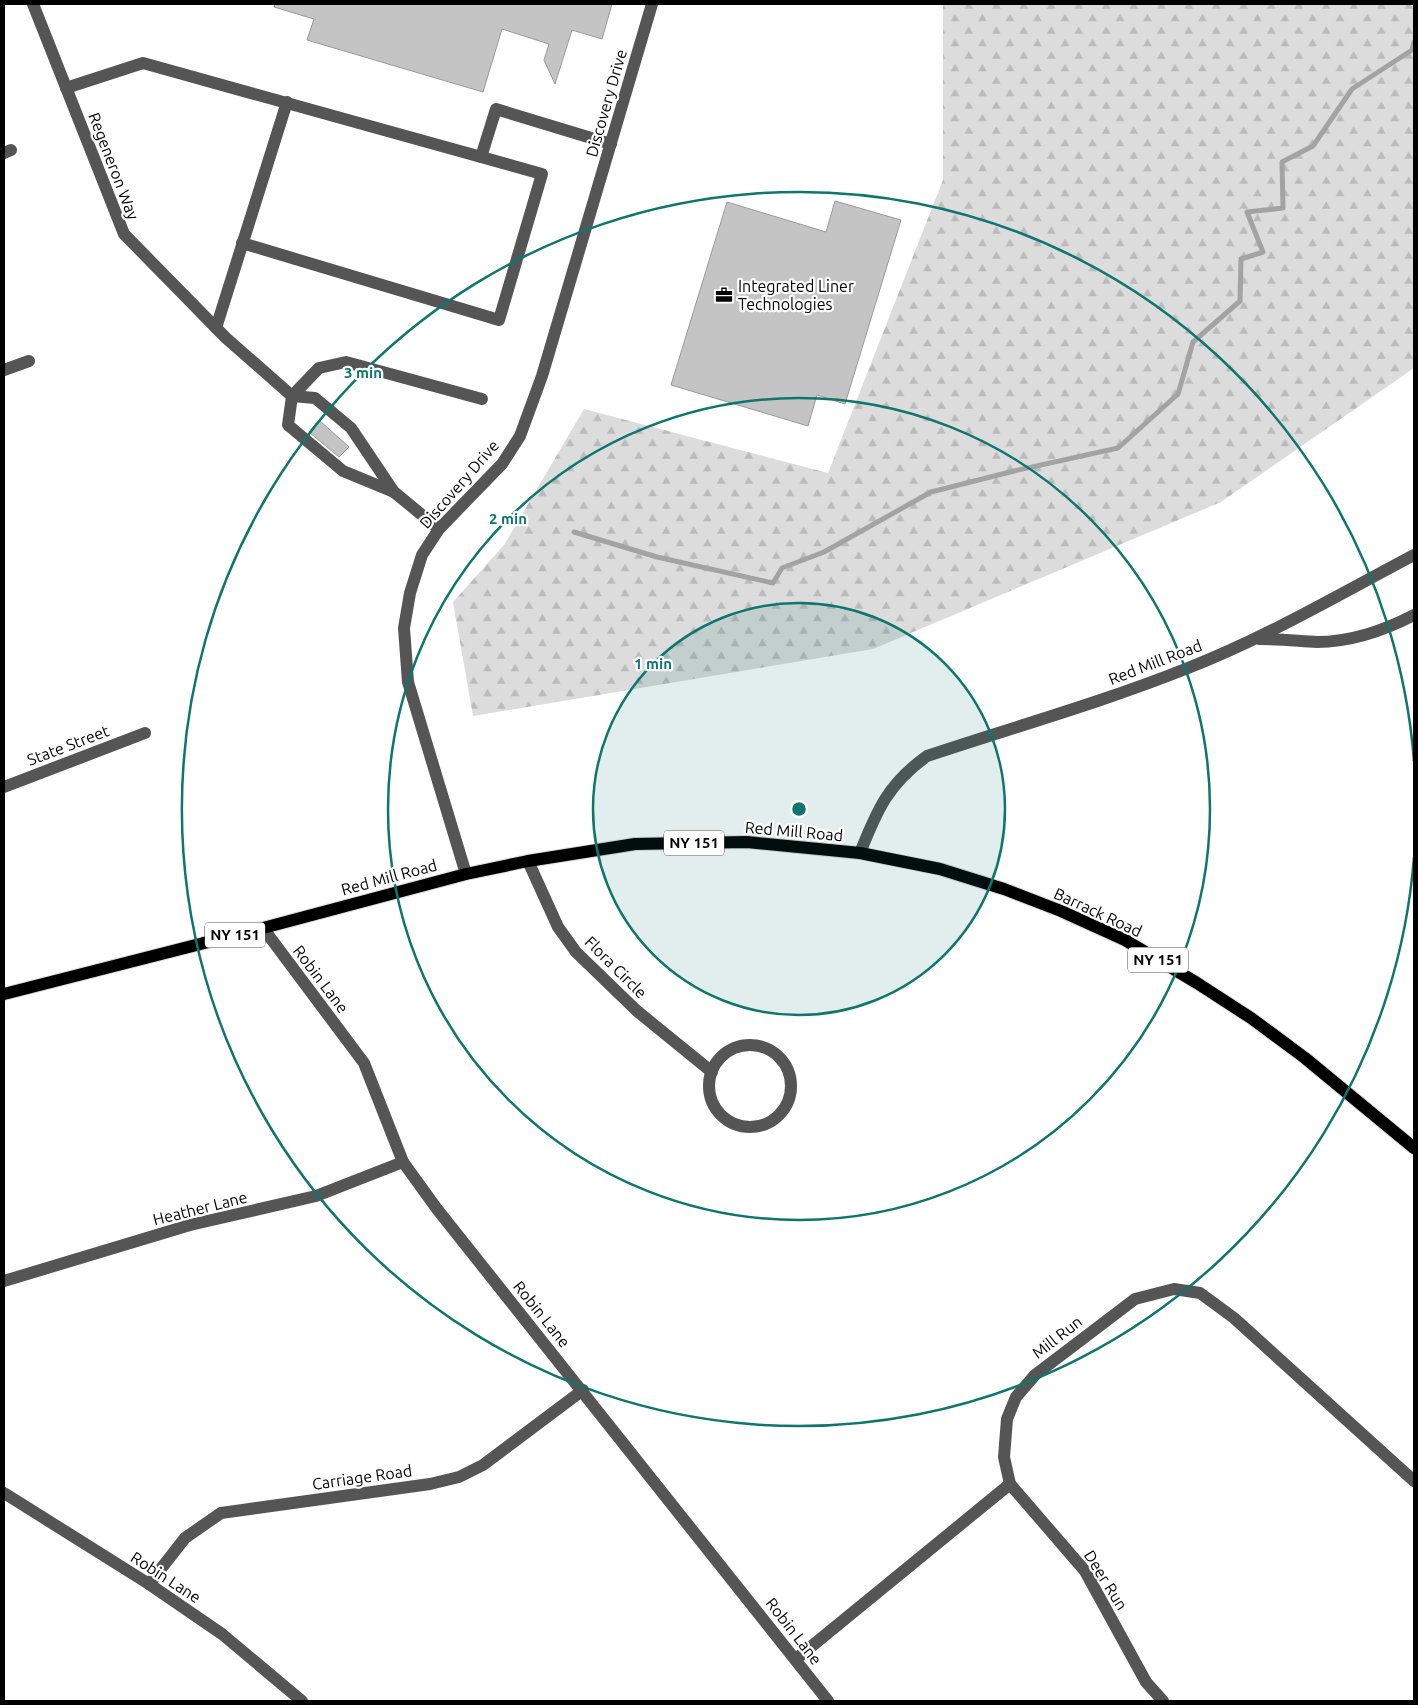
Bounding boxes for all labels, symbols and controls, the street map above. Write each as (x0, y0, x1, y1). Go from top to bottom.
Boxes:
street label: Discovery Drive (582, 47, 630, 159)
street label: Regeneron Way (85, 110, 143, 222)
place label: Integrated Liner Technologies (738, 277, 854, 313)
office icon: Integrated Liner Technologies (714, 285, 734, 305)
text: 3 min (344, 364, 382, 381)
street label: Discovery Drive (416, 436, 502, 532)
text: 2 min (489, 510, 527, 527)
street label: Red Mill Road (1106, 636, 1204, 688)
text: 1 min (634, 655, 672, 672)
street label: State Street (24, 721, 112, 769)
centre of rings (790, 800, 808, 818)
street label: Red Mill Road (744, 818, 844, 844)
road number: NY 151 (664, 830, 724, 856)
street label: Red Mill Road (339, 856, 439, 898)
street label: Barrack Road (1051, 884, 1145, 940)
road number: NY 151 (205, 922, 265, 948)
street label: Flora Circle (581, 932, 651, 1002)
street label: Robin Lane (290, 942, 352, 1016)
road number: NY 151 (1128, 948, 1188, 972)
street label: Heather Lane (151, 1188, 249, 1228)
street label: Robin Lane (510, 1277, 574, 1351)
street label: Mill Run (1029, 1312, 1085, 1362)
street label: Carriage Road (311, 1461, 413, 1493)
street label: Deer Run (1081, 1547, 1131, 1613)
street label: Robin Lane (128, 1548, 204, 1606)
street label: Robin Lane (762, 1594, 826, 1668)

